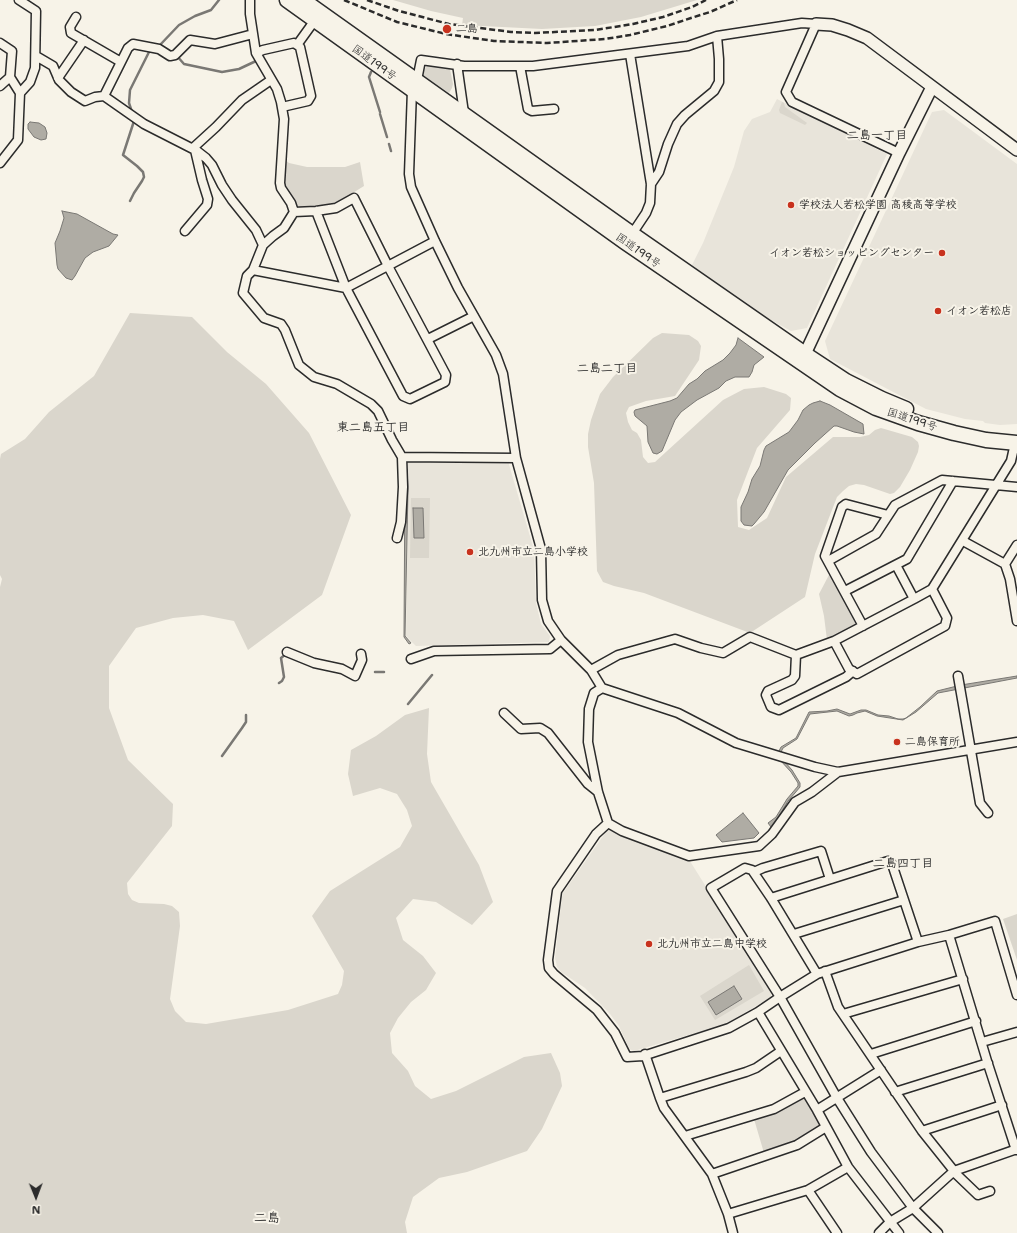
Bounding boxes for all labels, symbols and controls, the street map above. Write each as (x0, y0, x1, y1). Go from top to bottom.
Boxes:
place label: 二島 (456, 22, 478, 36)
marker: 二島 (441, 23, 453, 35)
street label: 国道199号 (349, 42, 399, 84)
district label: 二島一丁目 (847, 129, 907, 143)
place label: 学校法人若松学園 高稜高等学校 (799, 198, 957, 212)
marker: 学校法人若松学園 高稜高等学校 (786, 200, 796, 210)
street label: 国道199号 (613, 231, 663, 271)
place label: イオン若松ショッピングセンター (769, 246, 934, 260)
marker: イオン若松ショッピングセンター (937, 248, 947, 258)
place label: イオン若松店 (946, 304, 1012, 318)
marker: イオン若松店 (933, 306, 943, 316)
district label: 二島二丁目 (577, 362, 637, 376)
street label: 国道199号 (885, 406, 939, 434)
district label: 東二島五丁目 (337, 421, 409, 435)
place label: 北九州市立二島小学校 (478, 545, 588, 559)
marker: 北九州市立二島小学校 (465, 547, 475, 557)
place label: 二島保育所 (905, 735, 960, 749)
marker: 二島保育所 (892, 737, 902, 747)
district label: 二島四丁目 (873, 857, 933, 871)
place label: 北九州市立二島中学校 (657, 937, 767, 951)
marker: 北九州市立二島中学校 (644, 939, 654, 949)
north arrow (16, 1177, 56, 1217)
text: N (32, 1202, 41, 1217)
district label: 二島 (254, 1211, 280, 1227)

